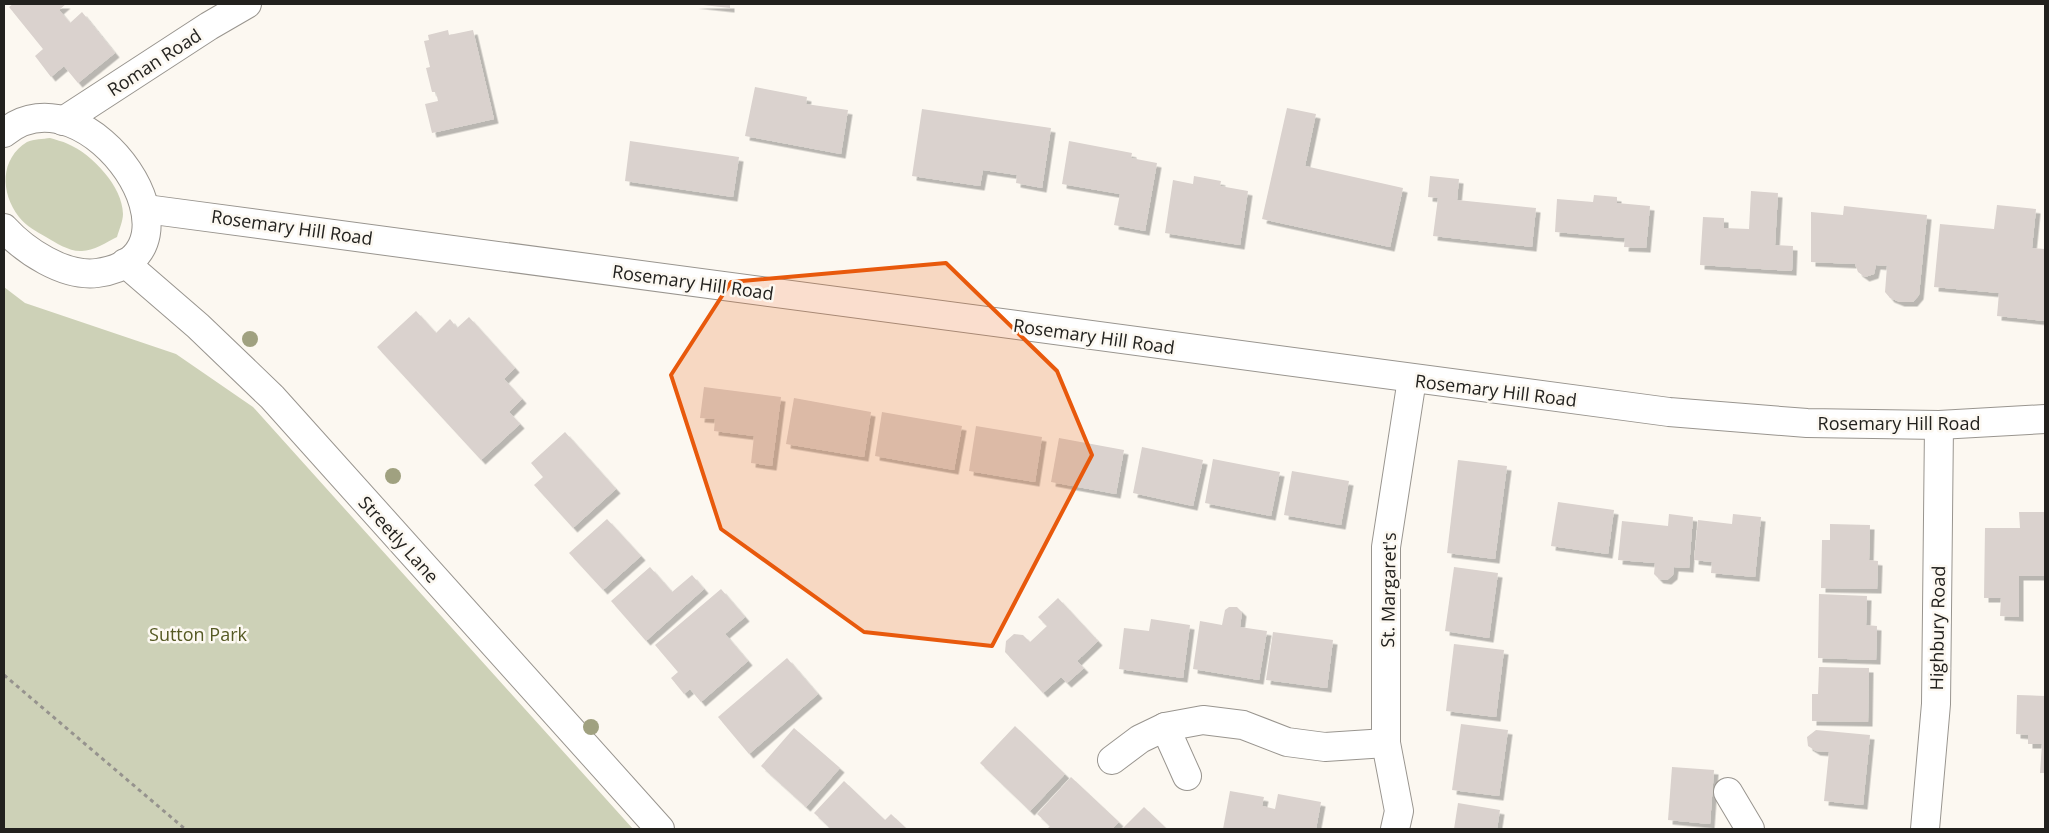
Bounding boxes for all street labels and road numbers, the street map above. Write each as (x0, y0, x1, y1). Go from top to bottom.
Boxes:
street label: Roman Road (102, 23, 206, 101)
street label: Rosemary Hill Road (210, 204, 374, 250)
street label: Rosemary Hill Road (611, 259, 775, 305)
street label: Rosemary Hill Road (1012, 313, 1176, 359)
street label: Rosemary Hill Road (1414, 368, 1578, 412)
street label: Rosemary Hill Road (1818, 411, 1980, 435)
street label: Streetly Lane (354, 490, 444, 588)
street label: St. Margaret's (1375, 532, 1401, 648)
street label: Highbury Road (1924, 565, 1950, 691)

